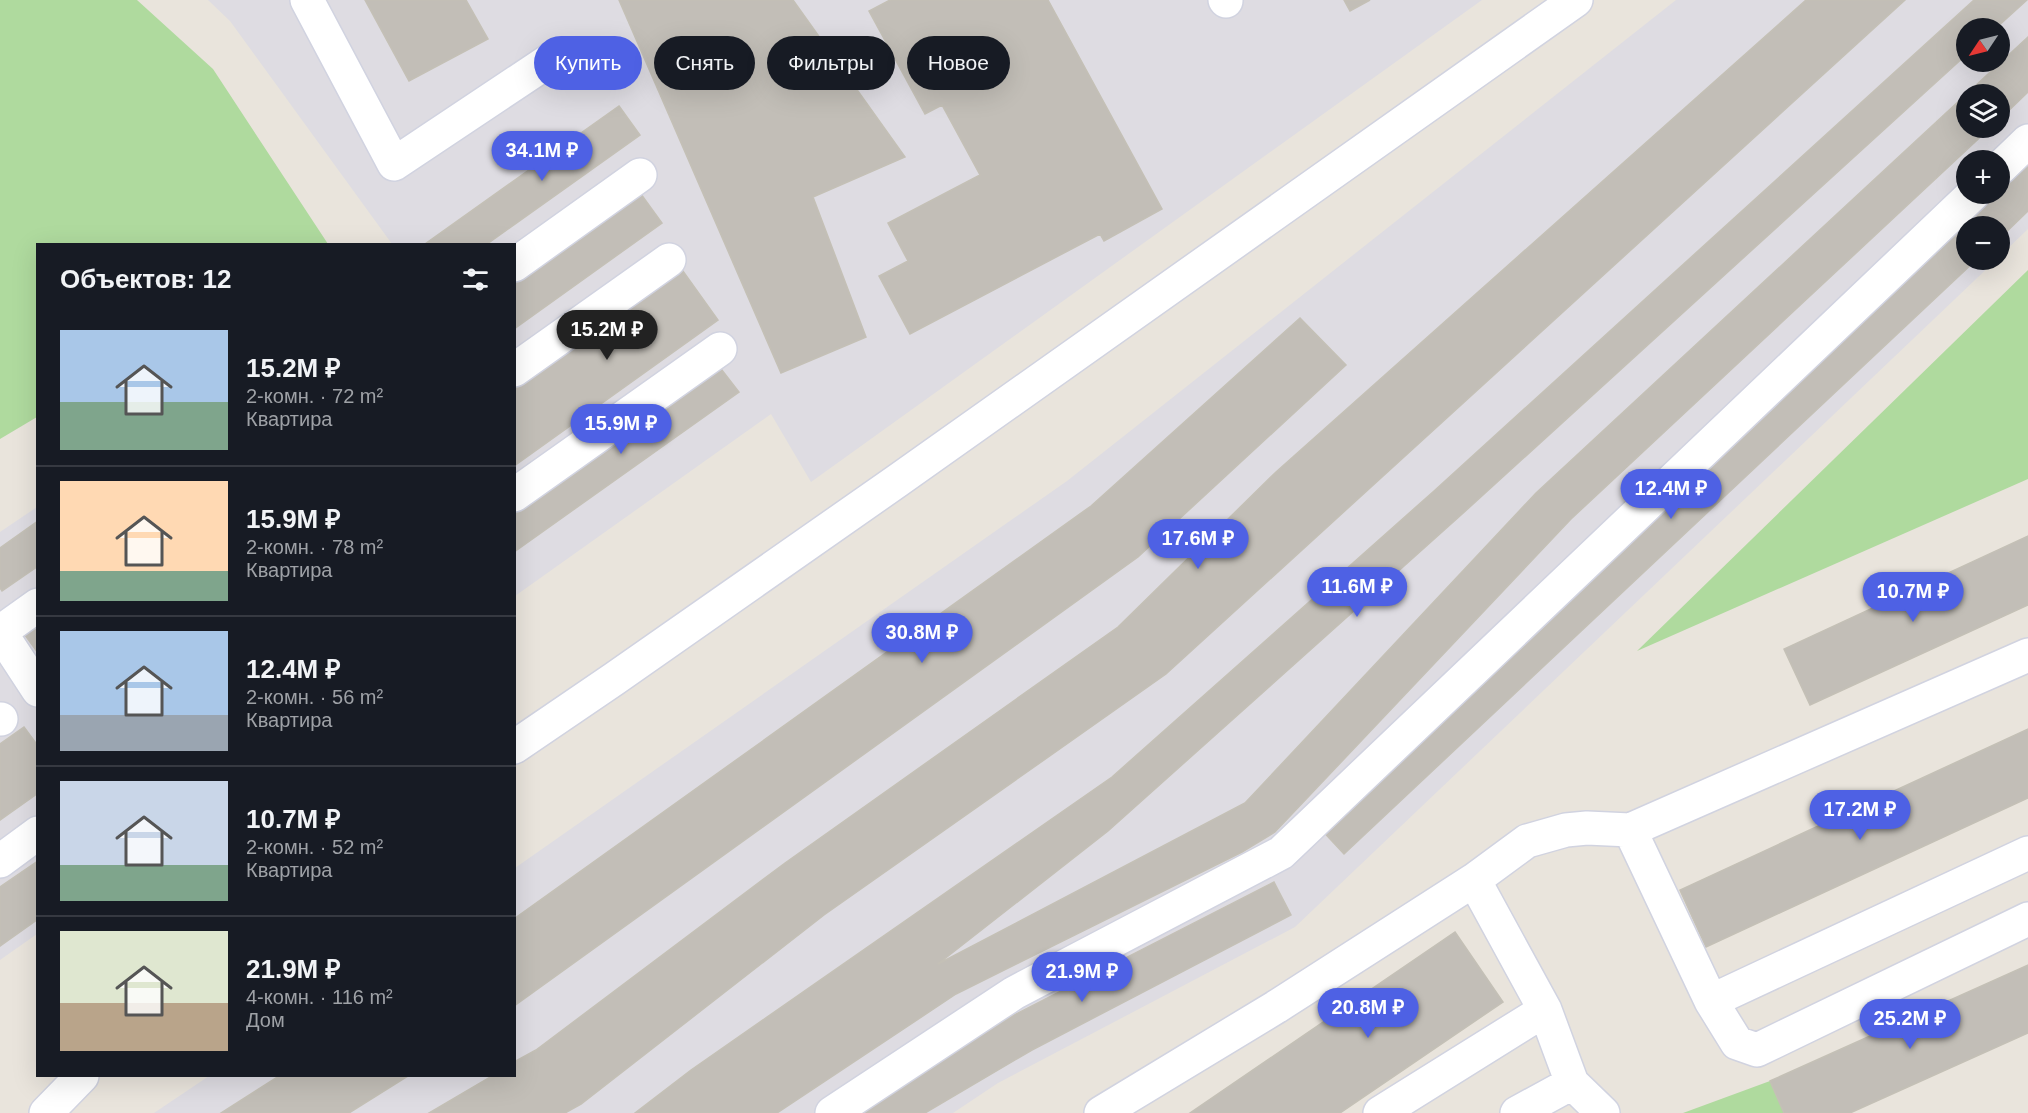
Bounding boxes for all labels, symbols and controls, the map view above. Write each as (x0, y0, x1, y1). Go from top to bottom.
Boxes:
north arrow (1956, 18, 2010, 72)
map controls (1956, 18, 2010, 270)
chip: Купить (534, 36, 642, 90)
chip: Снять (654, 36, 755, 90)
chip: Фильтры (767, 36, 895, 90)
chip: Новое (907, 36, 1010, 90)
button: layers (1956, 84, 2010, 138)
pin: 34.1M ₽ (487, 131, 597, 182)
text: 34.1M ₽ (506, 139, 578, 161)
button: + (1956, 150, 2010, 204)
button: − (1956, 216, 2010, 270)
icon: filters (459, 263, 492, 296)
text: Объектов: 12 (60, 264, 231, 294)
pin: 15.2M ₽ (552, 310, 662, 361)
text: 15.2M ₽ (571, 318, 643, 340)
text: 15.2M ₽ (246, 353, 341, 383)
icon: home (108, 354, 180, 426)
text: 2-комн. · 72 m² (246, 385, 383, 407)
pin: 15.9M ₽ (566, 404, 676, 455)
text: Квартира (246, 408, 332, 430)
text: 15.9M ₽ (585, 412, 657, 434)
pin: 12.4M ₽ (1616, 469, 1726, 520)
text: 12.4M ₽ (1635, 477, 1707, 499)
text: 15.9M ₽ (246, 504, 341, 534)
icon: home (108, 505, 180, 577)
pin: 17.6M ₽ (1143, 519, 1253, 570)
text: 17.6M ₽ (1162, 527, 1234, 549)
text: 2-комн. · 78 m² (246, 536, 383, 558)
text: Квартира (246, 559, 332, 581)
pin: 11.6M ₽ (1302, 567, 1412, 618)
pin: 10.7M ₽ (1858, 572, 1968, 623)
text: 11.6M ₽ (1321, 575, 1393, 597)
text: 10.7M ₽ (1877, 580, 1949, 602)
pin: 30.8M ₽ (867, 613, 977, 664)
text: 30.8M ₽ (886, 621, 958, 643)
text: 12.4M ₽ (246, 654, 341, 684)
icon: home (108, 655, 180, 727)
text: 2-комн. · 56 m² (246, 686, 383, 708)
text: Квартира (246, 709, 332, 731)
pin: 17.2M ₽ (1805, 790, 1915, 841)
text: 17.2M ₽ (1824, 798, 1896, 820)
text: 10.7M ₽ (246, 804, 341, 834)
icon: home (108, 805, 180, 877)
text: 2-комн. · 52 m² (246, 836, 383, 858)
text: Квартира (246, 859, 332, 881)
pin: 21.9M ₽ (1027, 952, 1137, 1003)
text: 21.9M ₽ (246, 954, 341, 984)
icon: home (108, 955, 180, 1027)
text: 21.9M ₽ (1046, 960, 1118, 982)
text: 4-комн. · 116 m² (246, 986, 393, 1008)
pin: 20.8M ₽ (1313, 988, 1423, 1039)
text: 20.8M ₽ (1332, 996, 1404, 1018)
pin: 25.2M ₽ (1855, 999, 1965, 1050)
text: 25.2M ₽ (1874, 1007, 1946, 1029)
text: Дом (246, 1009, 285, 1031)

